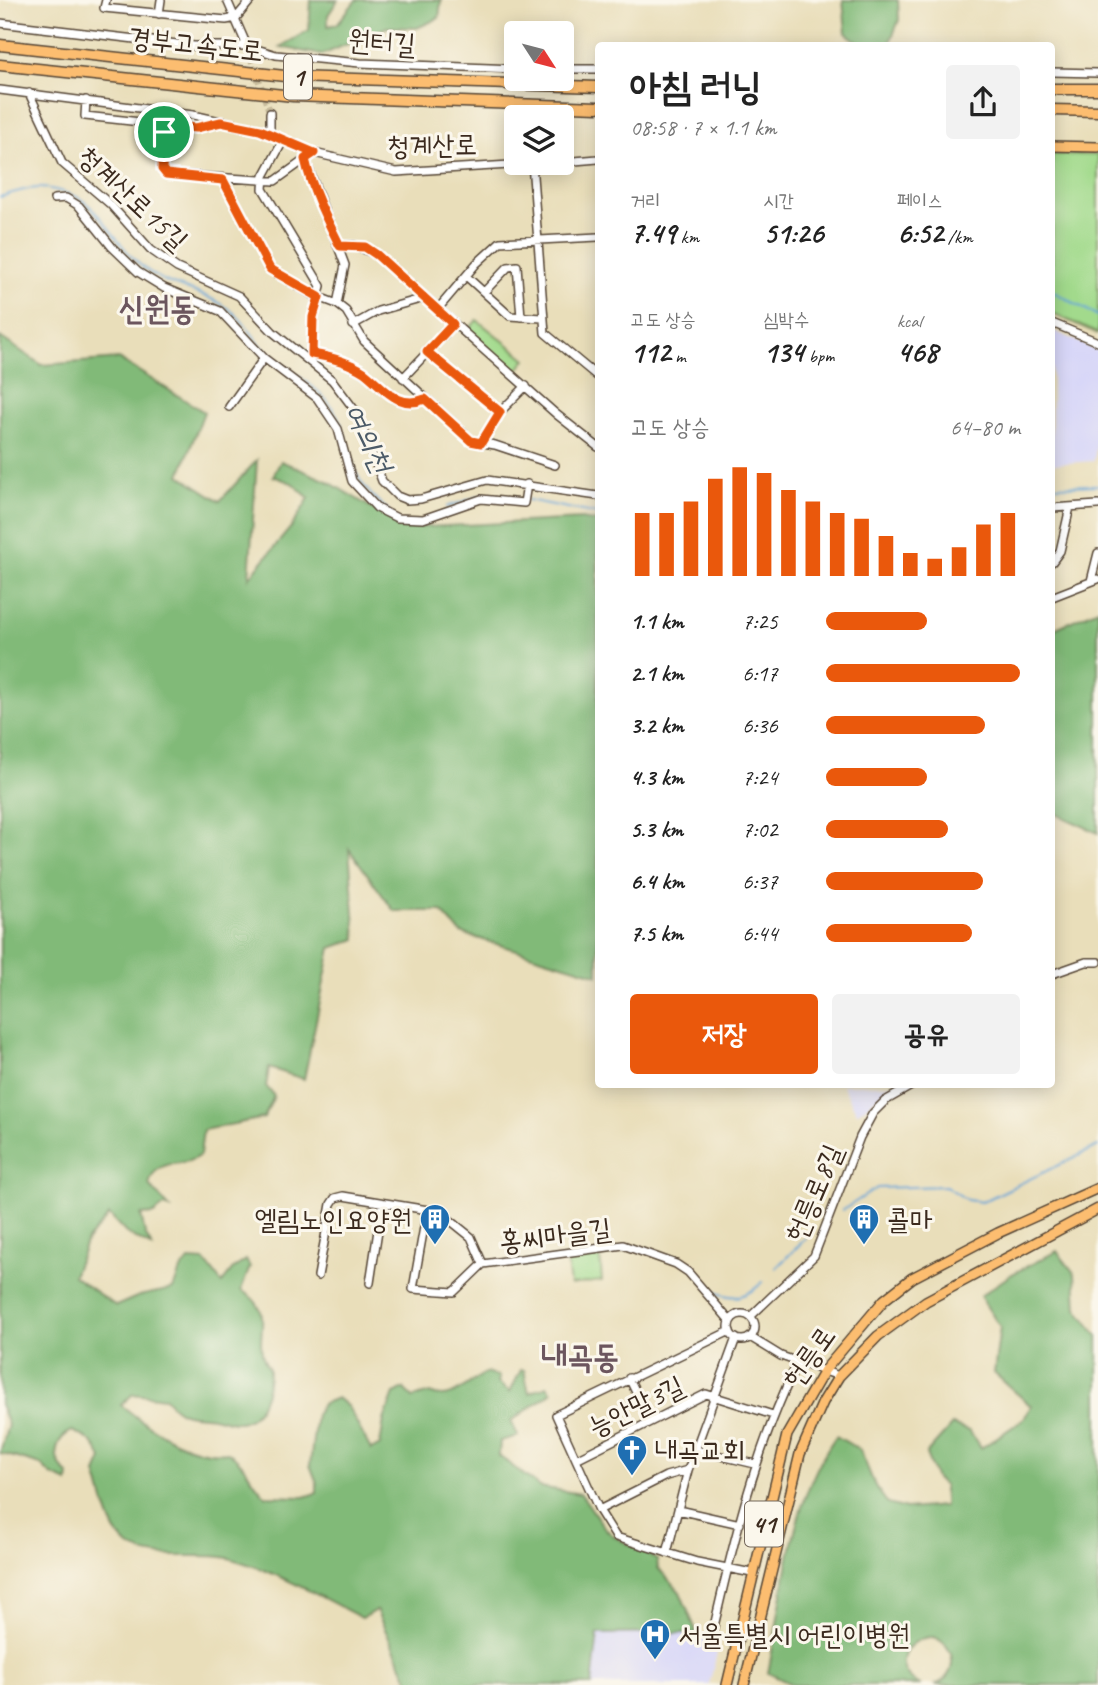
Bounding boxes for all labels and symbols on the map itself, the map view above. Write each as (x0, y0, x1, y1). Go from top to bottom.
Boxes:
street label: 경부고속도로 (127, 20, 265, 68)
north arrow (504, 21, 574, 91)
street label: 원터길 (347, 22, 417, 62)
road number: 1 (284, 54, 312, 100)
pin (134, 102, 194, 162)
street label: 청계산로 (387, 127, 477, 163)
street label: 청계산로15길 (71, 138, 195, 258)
district label: 신원동 (118, 288, 196, 329)
water label: 여의천 (335, 397, 402, 481)
street label: 헌릉로8길 (778, 1139, 850, 1247)
place label: 엘림노인요양원 (254, 1202, 412, 1237)
building icon: 엘림노인요양원 (418, 1202, 452, 1246)
building icon: 콜마 (847, 1202, 881, 1246)
place label: 콜마 (887, 1202, 933, 1237)
street label: 홍씨마을길 (497, 1211, 613, 1259)
street label: 헌릉로 (775, 1319, 843, 1395)
district label: 내곡동 (541, 1336, 619, 1377)
street label: 능안말3길 (582, 1368, 690, 1444)
church icon: 내곡교회 (615, 1433, 649, 1477)
place label: 내곡교회 (655, 1433, 745, 1468)
road number: 41 (745, 1502, 783, 1546)
hospital icon: 서울특별시 어린이병원 (638, 1617, 672, 1661)
place label: 서울특별시 어린이병원 (678, 1617, 910, 1652)

